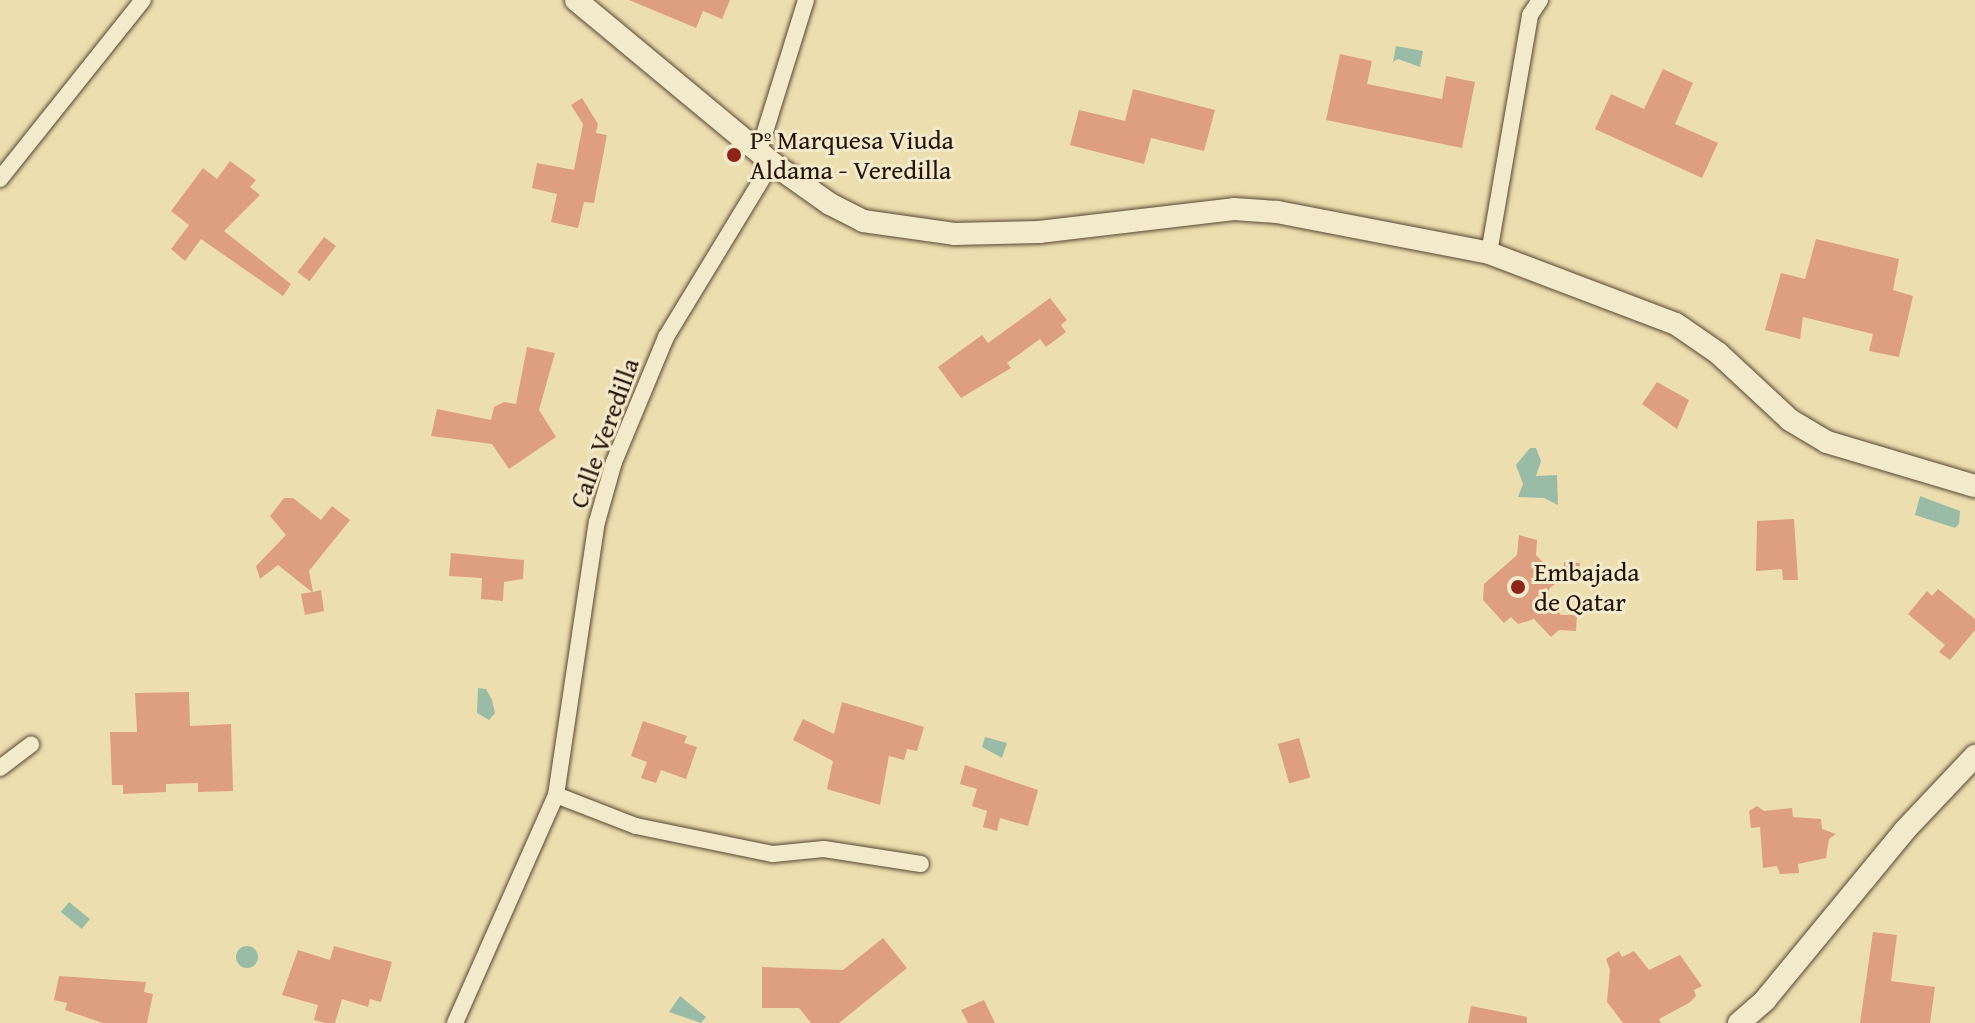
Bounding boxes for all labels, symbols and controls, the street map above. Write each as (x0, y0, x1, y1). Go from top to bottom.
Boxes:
place label: Pº Marquesa Viuda Aldama - Veredilla (750, 124, 954, 186)
marker: Pº Marquesa Viuda Aldama - Veredilla (725, 146, 743, 164)
street label: Calle Veredilla (562, 354, 646, 512)
place label: Embajada de Qatar (1534, 556, 1640, 618)
marker: Embajada de Qatar (1509, 578, 1527, 596)

